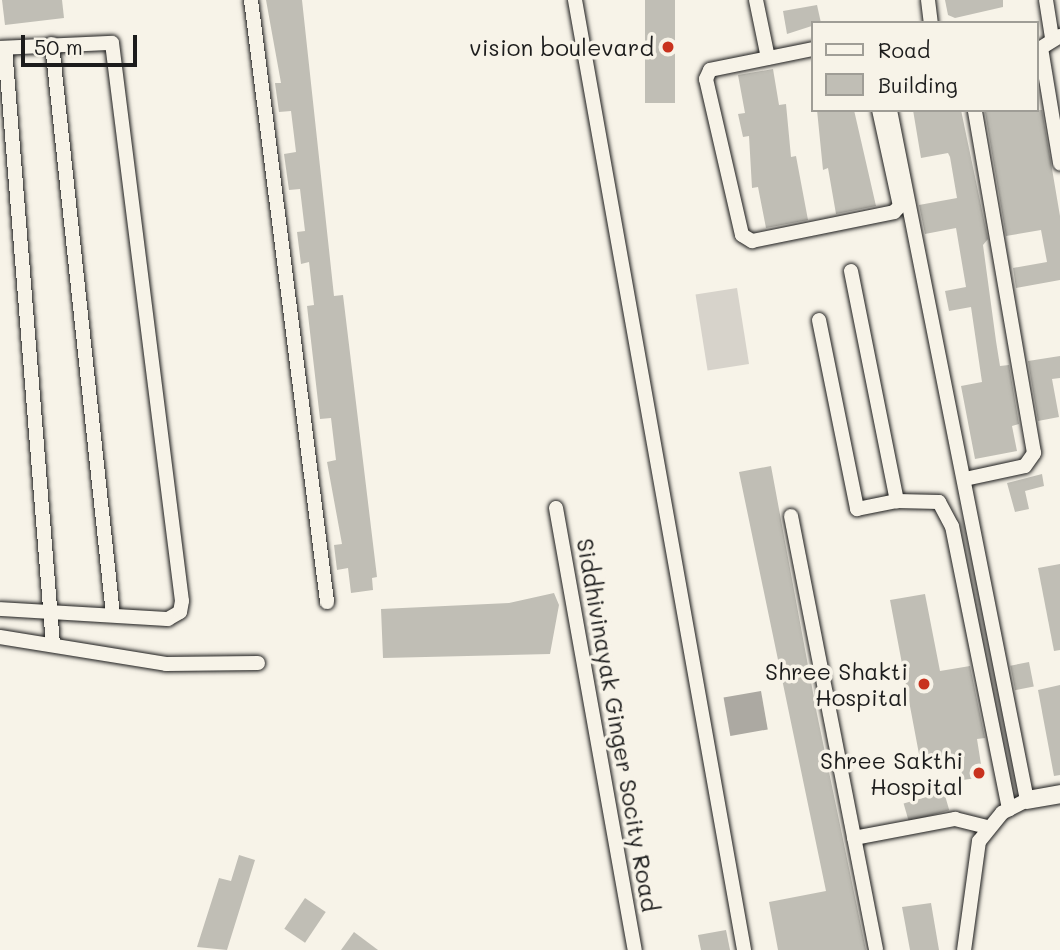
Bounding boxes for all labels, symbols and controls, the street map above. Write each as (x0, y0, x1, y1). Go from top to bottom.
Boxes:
scale bar (24, 21, 140, 65)
legend (811, 21, 1039, 112)
text: 50 m (34, 33, 83, 60)
place label: vision boulevard (469, 33, 654, 61)
text: Road (878, 36, 930, 63)
marker: vision boulevard (660, 39, 676, 55)
text: Building (878, 71, 958, 98)
street label: Siddhivinayak Ginger Socity Road (572, 536, 664, 914)
place label: Shree Shakti Hospital (765, 657, 908, 711)
marker: Shree Shakti Hospital (914, 674, 934, 694)
place label: Shree Sakthi Hospital (820, 746, 963, 800)
marker: Shree Sakthi Hospital (969, 763, 989, 783)

